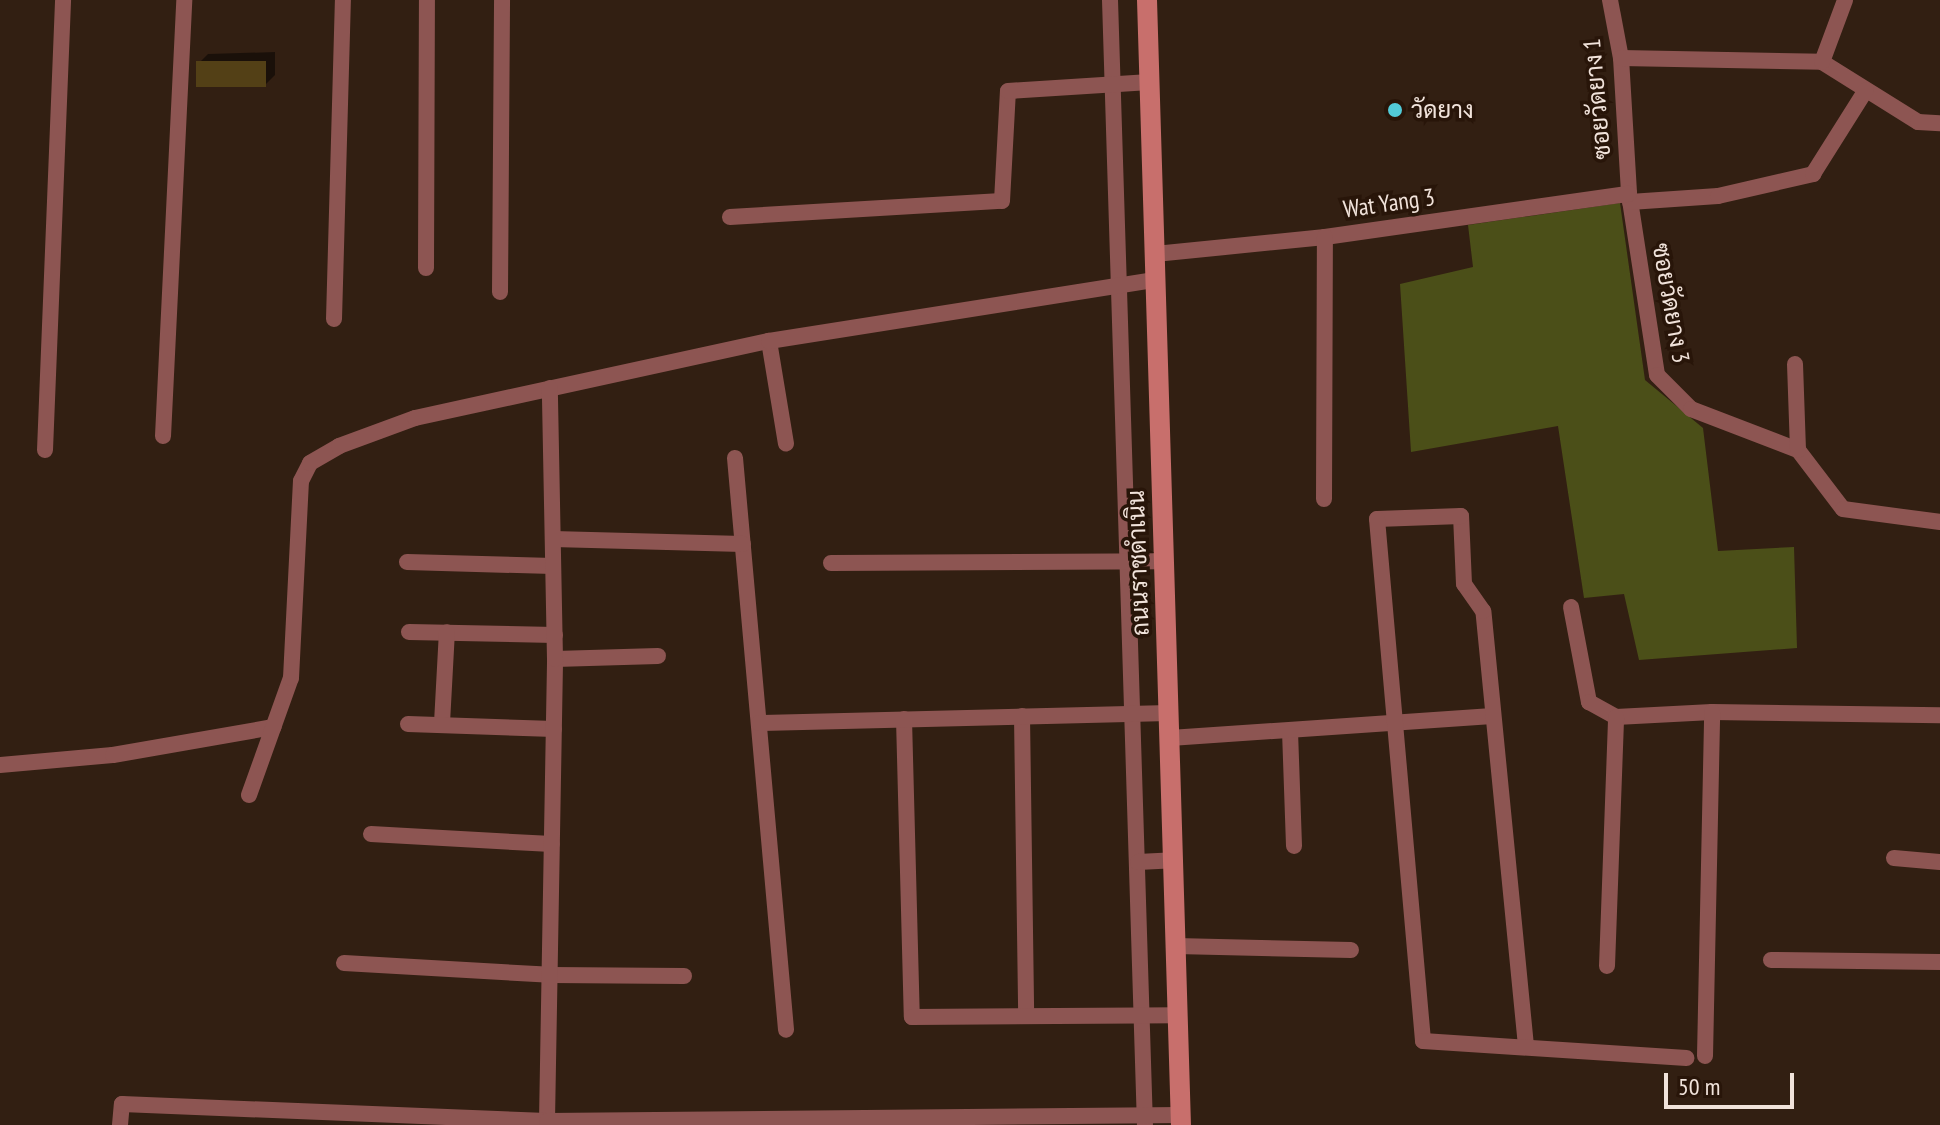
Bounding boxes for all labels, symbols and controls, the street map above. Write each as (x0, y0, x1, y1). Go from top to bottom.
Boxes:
street label: ซอยวัดยาง 1 (1577, 37, 1617, 161)
place label: วัดยาง (1411, 96, 1474, 124)
marker: วัดยาง (1386, 101, 1404, 119)
street label: Wat Yang 3 (1341, 182, 1437, 224)
street label: ซอยวัดยาง 3 (1646, 241, 1696, 365)
street label: ถนนราชดำเนิน (1121, 489, 1155, 637)
scale bar (1668, 1057, 1798, 1107)
text: 50 m (1678, 1071, 1720, 1102)

